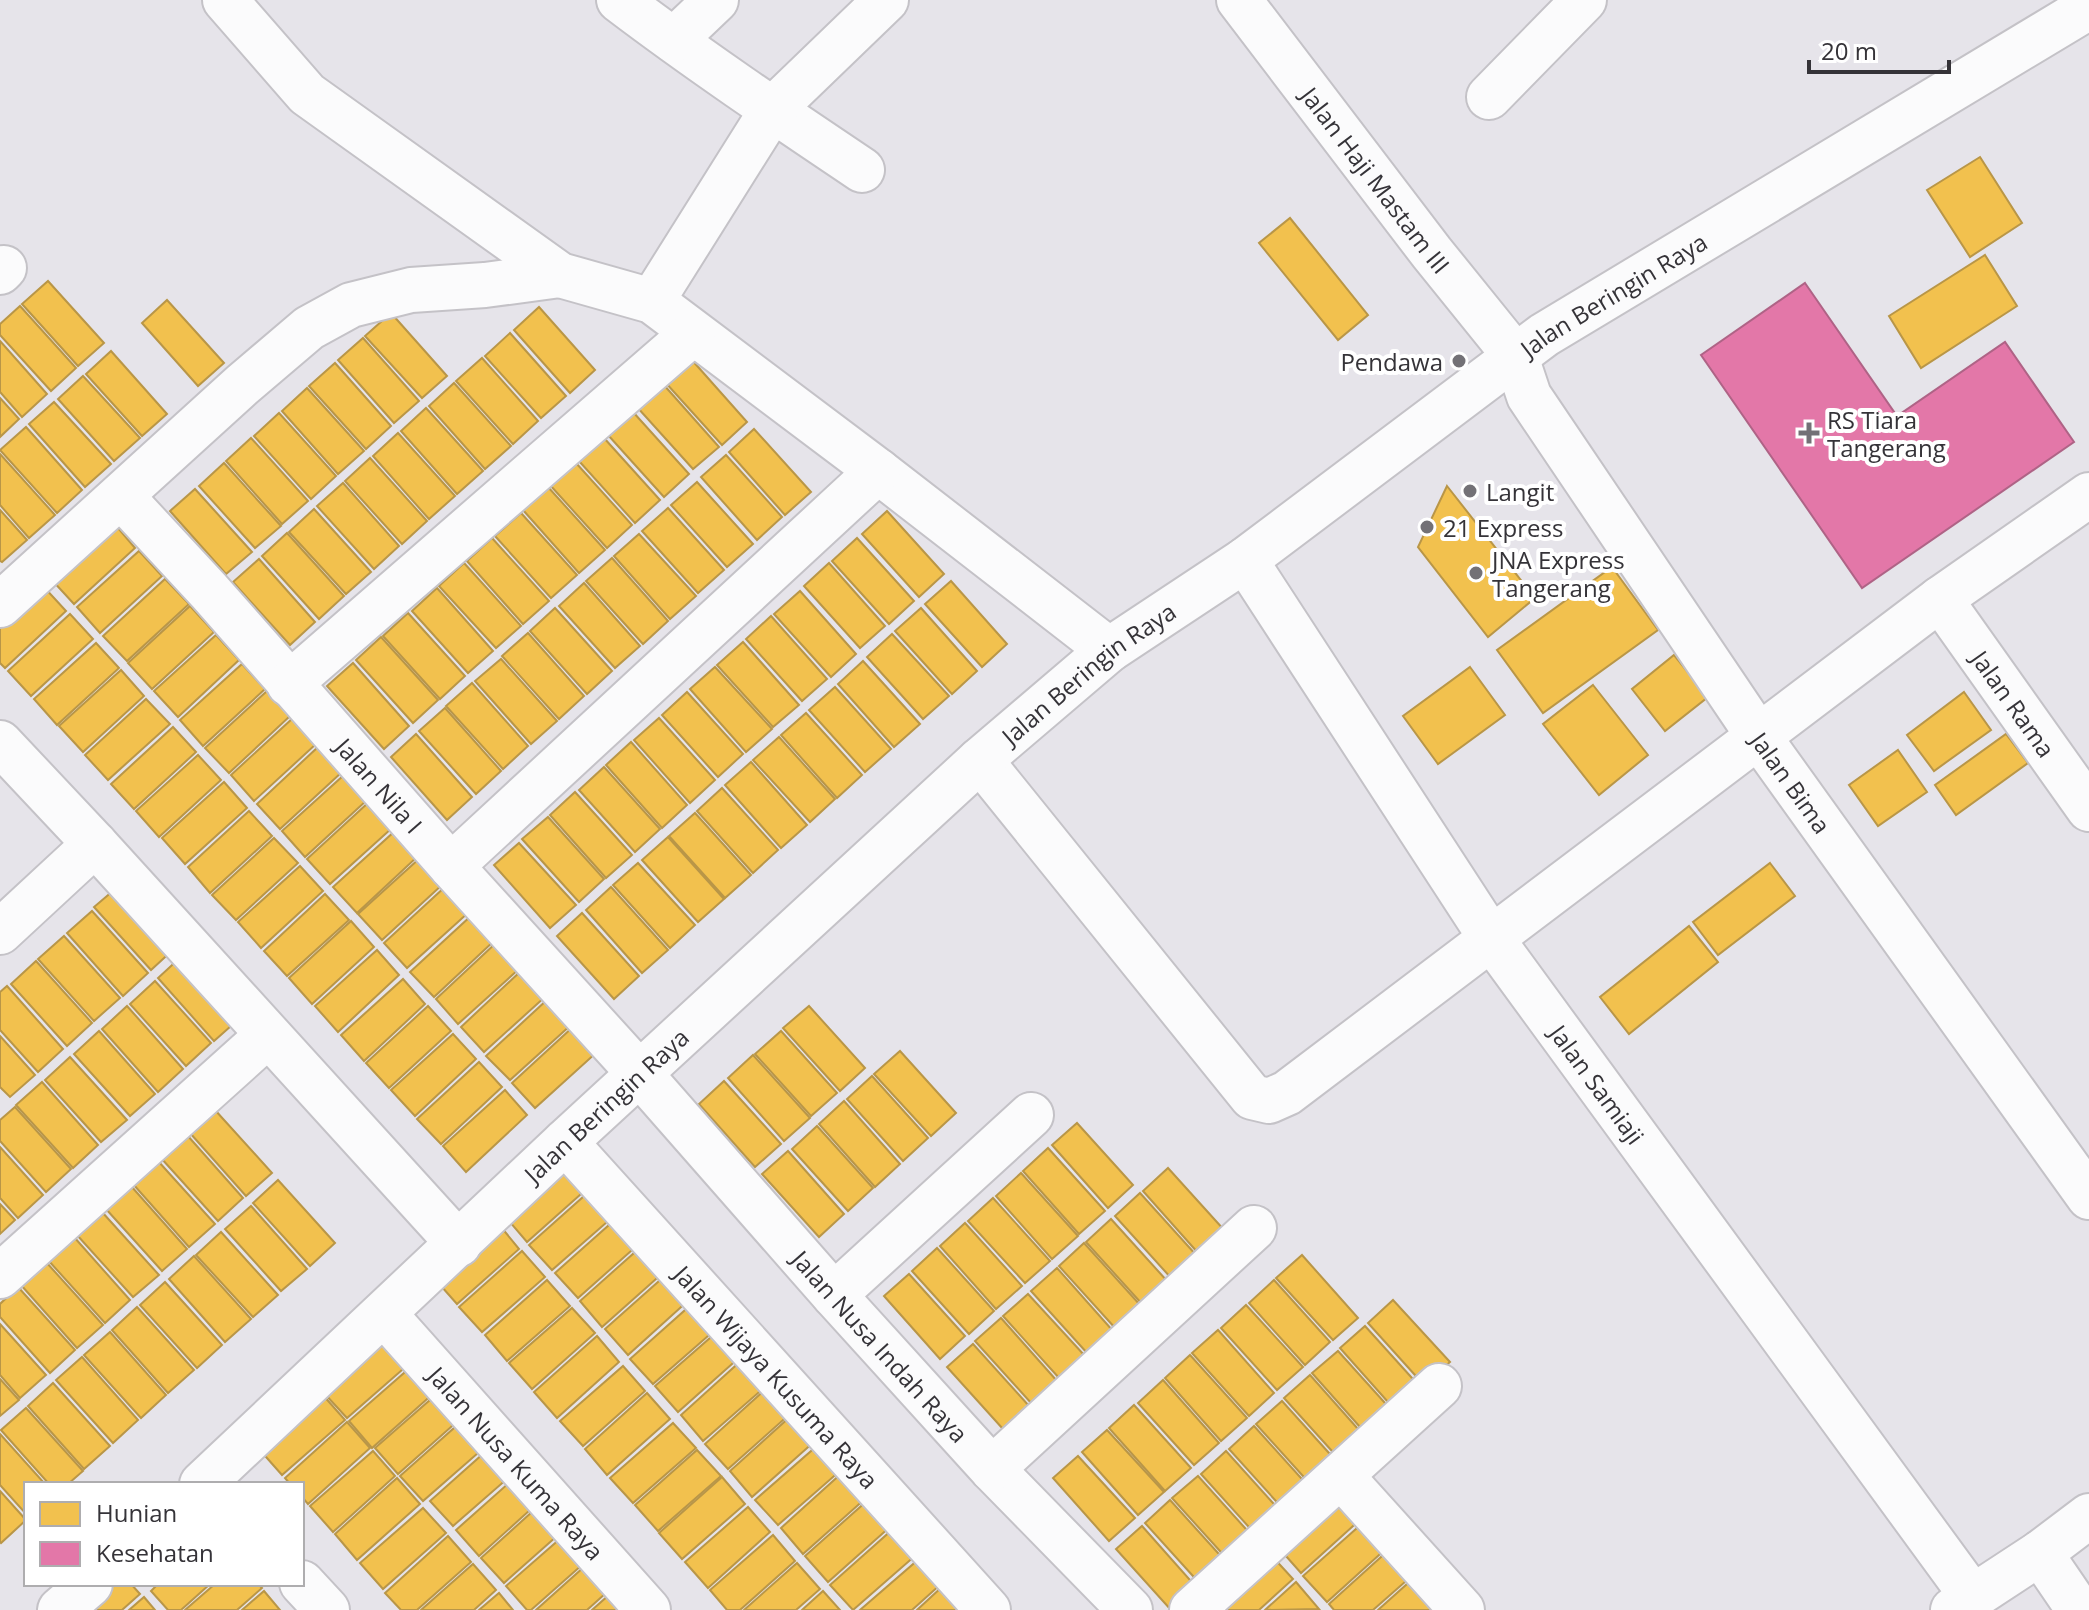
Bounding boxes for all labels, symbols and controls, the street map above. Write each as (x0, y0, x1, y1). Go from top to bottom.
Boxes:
scale bar (1809, 24, 1949, 74)
text: 20 m (1821, 34, 1877, 67)
street label: Jalan Haji Mastam III (1293, 78, 1458, 280)
street label: Jalan Beringin Raya (1512, 224, 1713, 365)
place label: Pendawa (1340, 345, 1443, 378)
marker: Pendawa (1450, 352, 1468, 370)
place label: RS Tiara Tangerang (1827, 403, 1946, 464)
marker: RS Tiara Tangerang (1798, 422, 1820, 444)
place label: Langit (1486, 475, 1554, 508)
marker: Langit (1461, 482, 1479, 500)
place label: 21 Express (1443, 511, 1563, 544)
marker: 21 Express (1418, 518, 1436, 536)
place label: JNA Express Tangerang (1490, 543, 1625, 604)
marker: JNA Express Tangerang (1467, 564, 1485, 582)
street label: Jalan Beringin Raya (993, 594, 1182, 753)
street label: Jalan Rama (1964, 642, 2063, 763)
street label: Jalan Bima (1743, 723, 1839, 840)
street label: Jalan Nila I (328, 729, 431, 840)
street label: Jalan Samiaji (1542, 1016, 1653, 1151)
street label: Jalan Beringin Raya (515, 1020, 695, 1191)
street label: Jalan Nusa Indah Raya (784, 1241, 976, 1449)
street label: Jalan Wijaya Kusuma Raya (666, 1256, 886, 1495)
street label: Jalan Nusa Kuma Raya (420, 1357, 612, 1567)
legend (24, 1482, 304, 1586)
text: Hunian (96, 1496, 177, 1529)
text: Kesehatan (96, 1536, 214, 1569)

